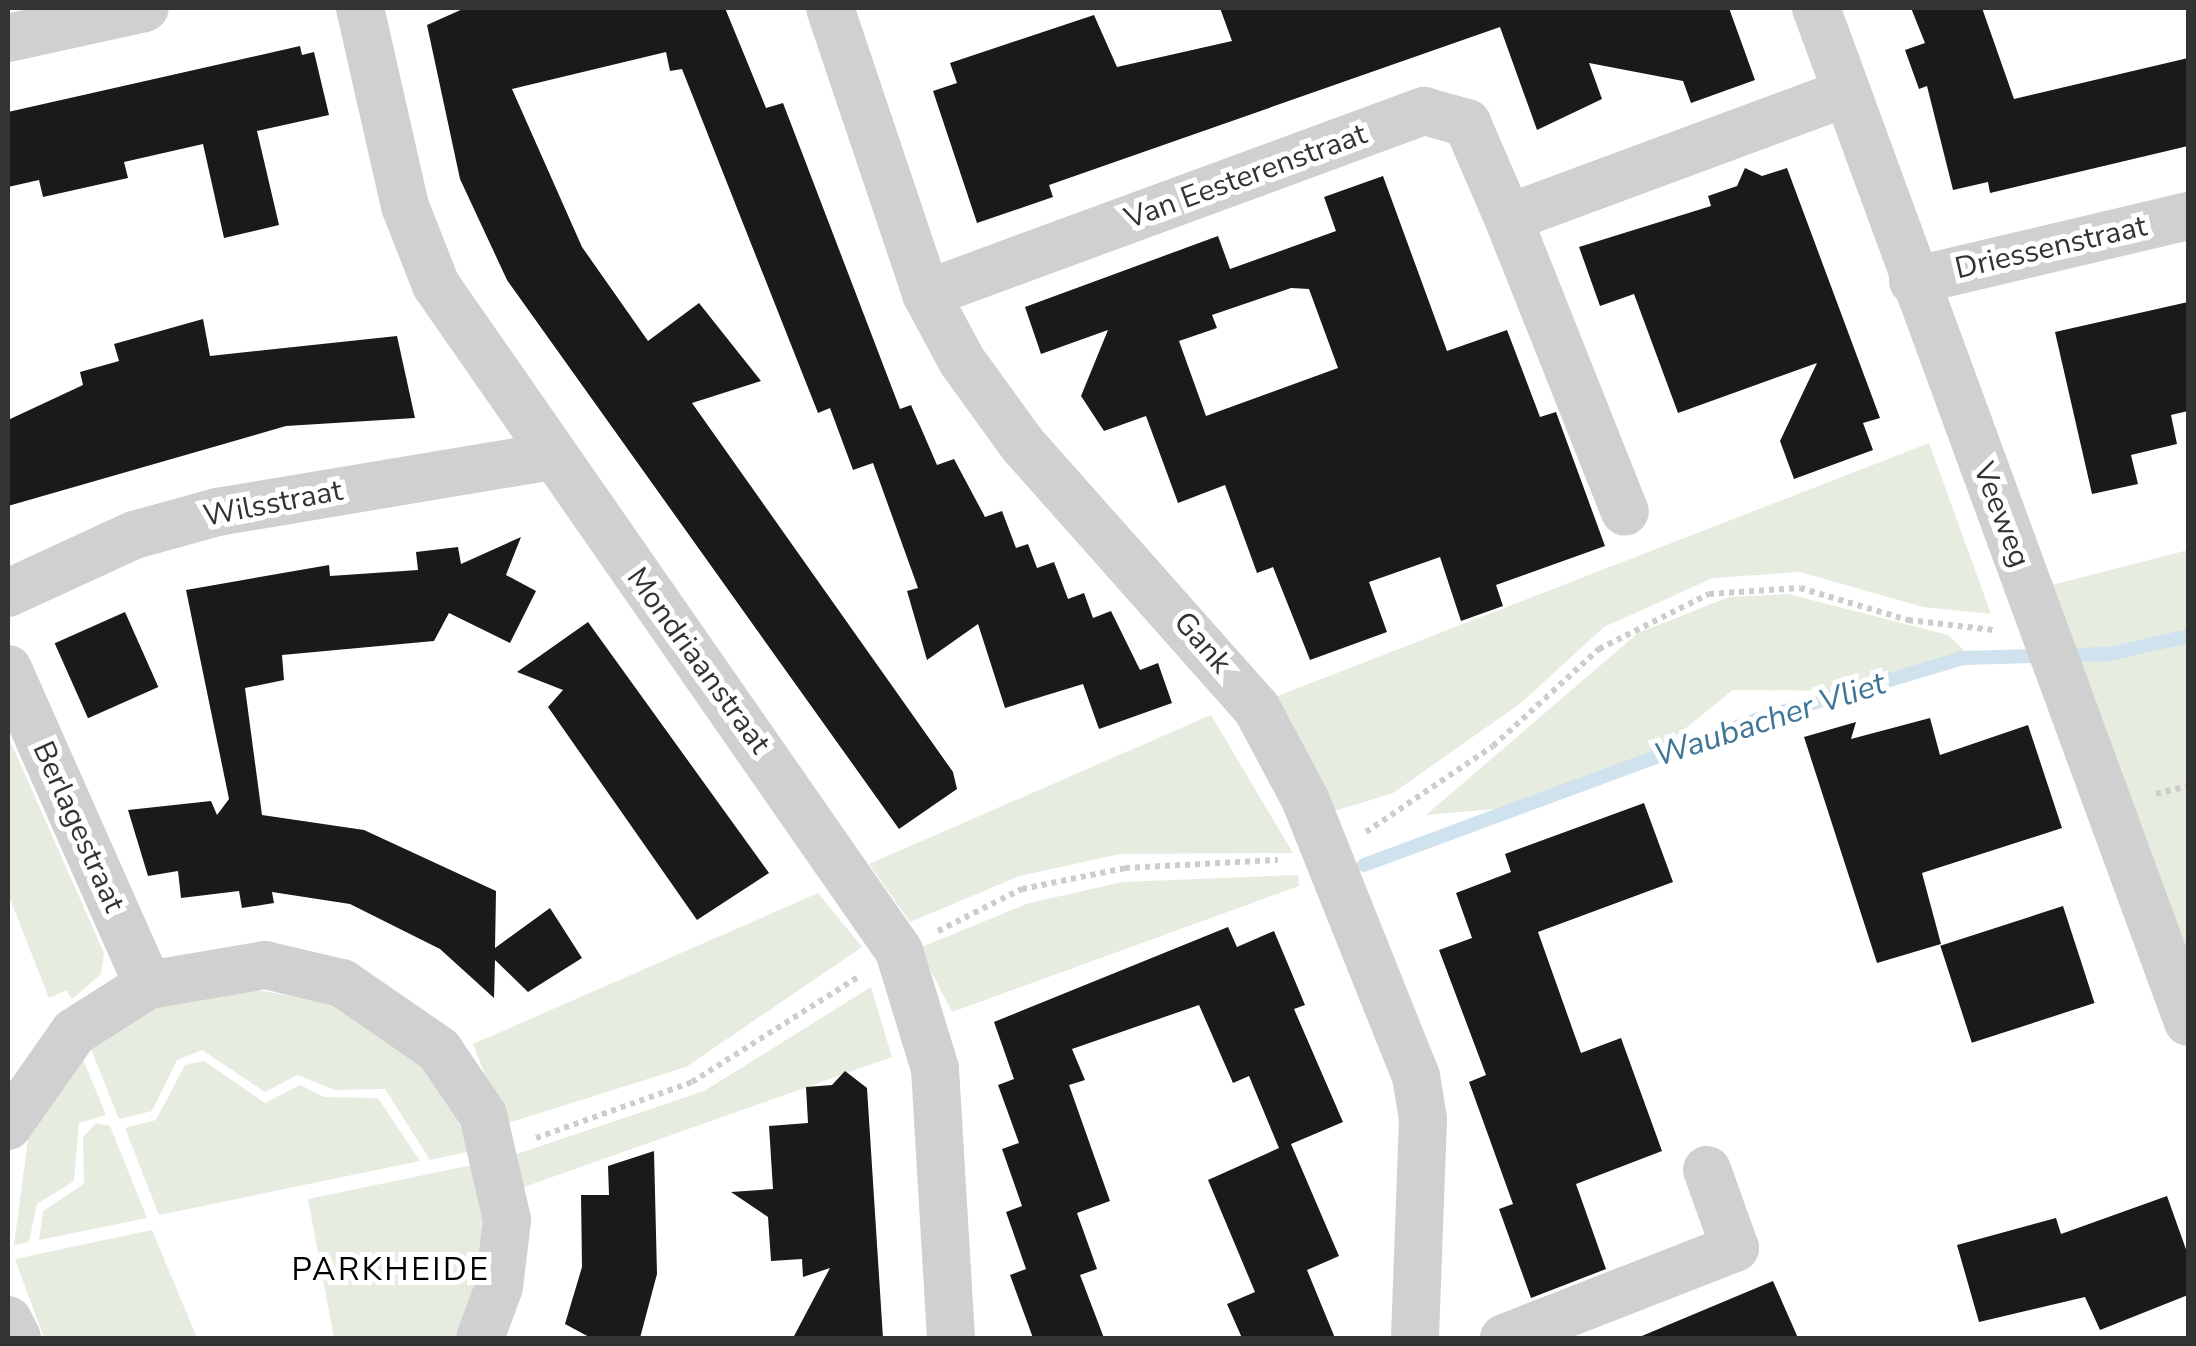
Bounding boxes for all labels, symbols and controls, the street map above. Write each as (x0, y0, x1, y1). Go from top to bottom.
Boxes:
street label: Van Eesterenstraat (1120, 117, 1372, 237)
street label: Driessenstraat (1952, 208, 2150, 288)
street label: Veeweg (1965, 458, 2037, 572)
street label: Wilsstraat (200, 473, 346, 535)
street label: Mondriaanstraat (618, 561, 778, 761)
street label: Gank (1166, 605, 1238, 681)
water label: Waubacher Vliet (1650, 665, 1890, 775)
street label: Berlagestraat (24, 736, 132, 918)
district label: PARKHEIDE (292, 1251, 490, 1289)

